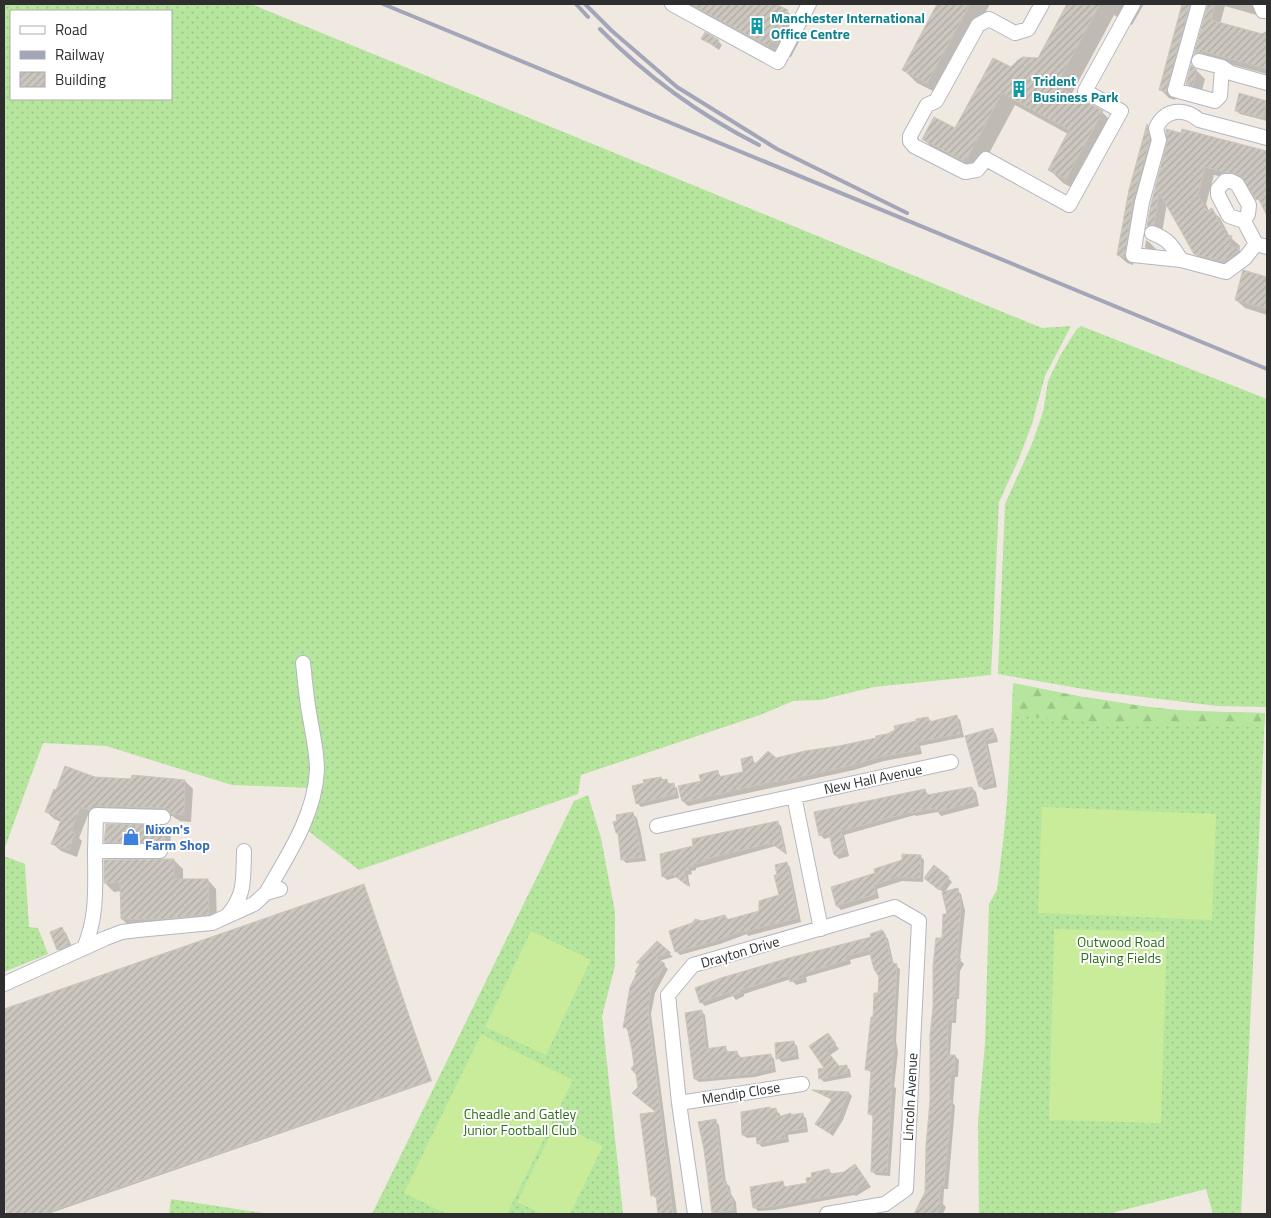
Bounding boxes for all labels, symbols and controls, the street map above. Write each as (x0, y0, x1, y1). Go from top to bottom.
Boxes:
place label: Manchester International Office Centre (771, 7, 925, 44)
legend (10, 10, 172, 100)
building icon: Manchester International Office Centre (747, 16, 767, 36)
text: Road (55, 18, 87, 41)
text: Railway (55, 43, 105, 66)
text: Building (55, 68, 106, 91)
place label: Trident Business Park (1033, 70, 1119, 107)
building icon: Trident Business Park (1009, 79, 1029, 99)
street label: New Hall Avenue (822, 758, 924, 799)
place label: Nixon's Farm Shop (145, 818, 210, 855)
shop icon: Nixon's Farm Shop (121, 827, 141, 847)
street label: Drayton Drive (698, 930, 782, 973)
park label: Outwood Road Playing Fields (1077, 931, 1165, 968)
street label: Lincoln Avenue (897, 1052, 922, 1142)
street label: Mendip Close (700, 1076, 782, 1109)
park label: Cheadle and Gatley Junior Football Club (463, 1103, 577, 1140)

